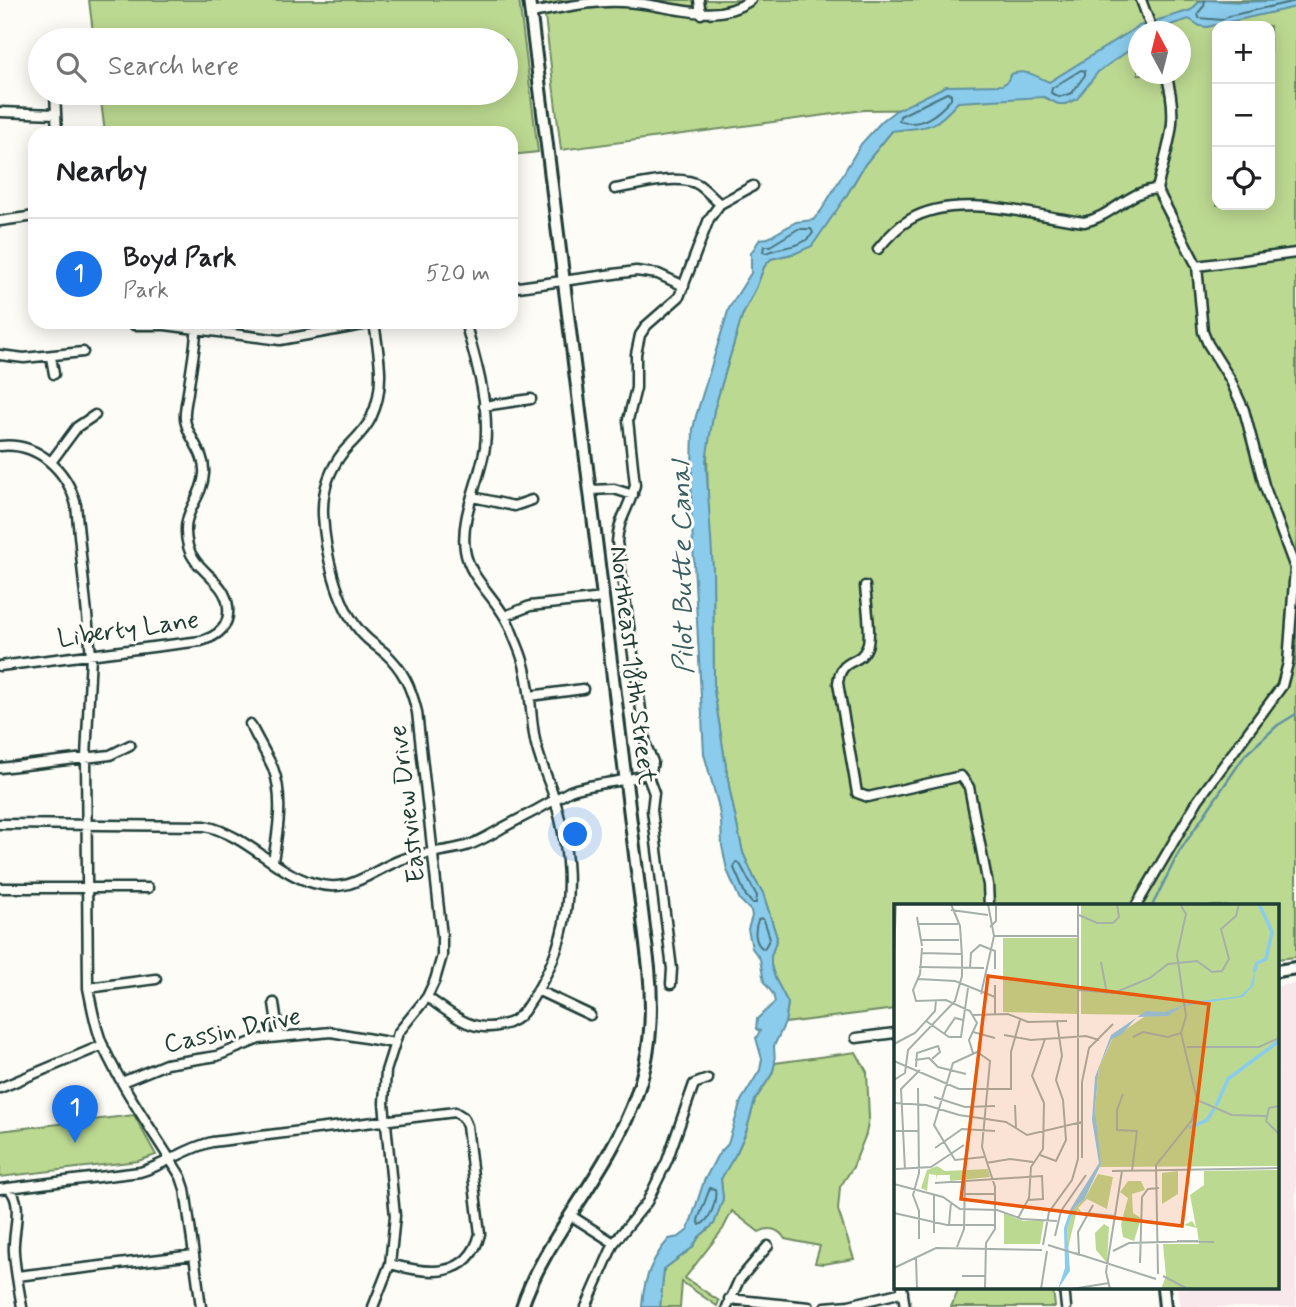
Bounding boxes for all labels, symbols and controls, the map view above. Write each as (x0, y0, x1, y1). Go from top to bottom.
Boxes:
north arrow (1128, 21, 1191, 84)
map controls (1212, 21, 1275, 210)
button: + (1212, 21, 1275, 84)
search box (28, 28, 518, 105)
icon: search (52, 48, 90, 86)
text: Search here (108, 50, 239, 84)
button: − (1212, 84, 1275, 147)
button: locate (1212, 147, 1275, 210)
text: Nearby (56, 152, 147, 191)
text: Boyd Park (123, 242, 236, 276)
text: 1 (74, 259, 84, 289)
text: 520 m (426, 259, 490, 289)
text: Park (123, 276, 169, 306)
water label: Pilot Butte Canal (663, 458, 704, 675)
street label: Northeast 18th Street (601, 544, 664, 786)
street label: Liberty Lane (55, 603, 201, 657)
street label: Eastview Drive (381, 723, 435, 885)
your location (558, 817, 592, 851)
inset map (894, 904, 1278, 1290)
street label: Cassin Drive (161, 1000, 304, 1062)
pin: 1 (52, 1085, 98, 1143)

